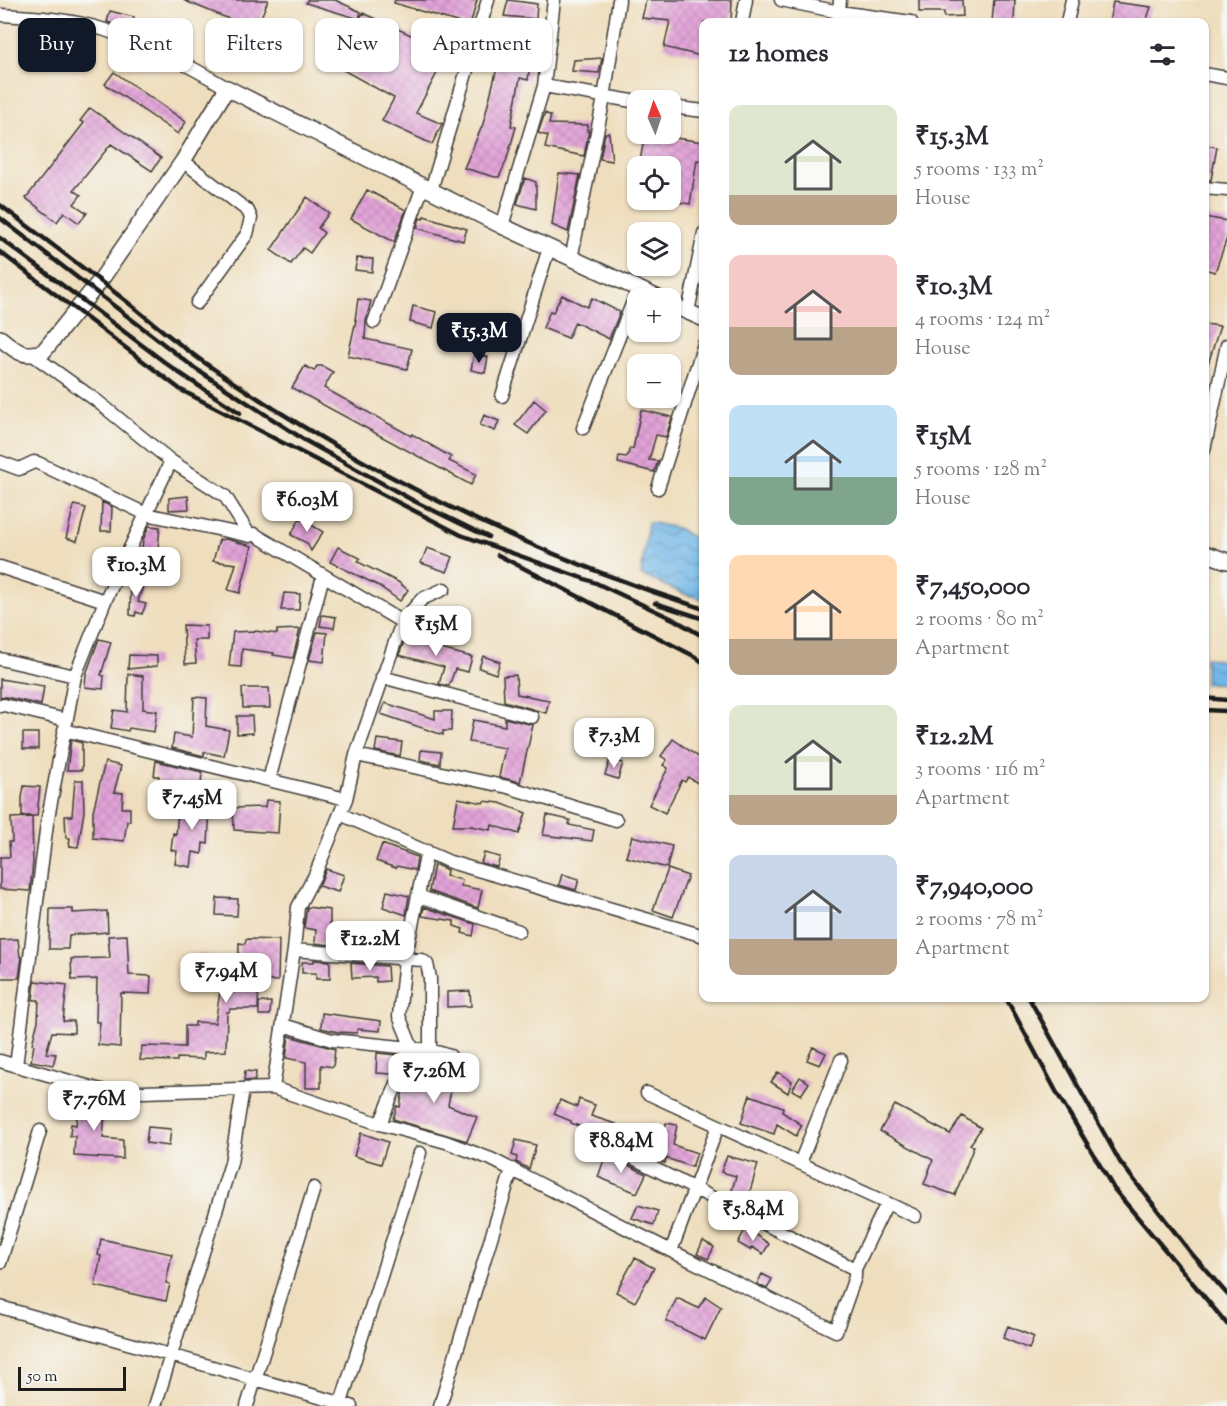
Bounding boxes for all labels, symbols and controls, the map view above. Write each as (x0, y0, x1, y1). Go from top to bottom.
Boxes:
chip: Buy (18, 18, 96, 72)
chip: Rent (108, 18, 193, 72)
chip: Filters (205, 18, 303, 72)
chip: New (315, 18, 399, 72)
chip: Apartment (411, 18, 552, 72)
text: 12 homes (729, 36, 828, 73)
icon: filters (1146, 38, 1179, 71)
north arrow (627, 90, 681, 144)
map controls (627, 90, 681, 408)
text: ₹15.3M (915, 119, 989, 156)
icon: home (777, 129, 849, 201)
button: locate (627, 156, 681, 210)
text: 5 rooms · 133 m² (915, 156, 1044, 185)
text: House (915, 185, 970, 214)
button: layers (627, 222, 681, 276)
text: ₹10.3M (915, 269, 992, 306)
icon: home (777, 279, 849, 351)
button: + (627, 288, 681, 342)
text: 4 rooms · 124 m² (915, 306, 1050, 335)
pin: ₹15.3M (430, 313, 528, 364)
text: ₹15.3M (451, 318, 507, 347)
text: House (915, 335, 970, 364)
button: − (627, 354, 681, 408)
text: ₹15M (915, 419, 972, 456)
icon: home (777, 429, 849, 501)
text: 5 rooms · 128 m² (915, 456, 1047, 485)
pin: ₹6.03M (258, 482, 356, 533)
text: House (915, 485, 970, 514)
text: ₹6.03M (276, 487, 338, 516)
pin: ₹10.3M (87, 547, 185, 598)
text: ₹10.3M (106, 552, 166, 581)
text: ₹7,450,000 (915, 569, 1030, 606)
icon: home (777, 579, 849, 651)
pin: ₹15M (400, 606, 472, 657)
text: 2 rooms · 80 m² (915, 606, 1044, 635)
text: ₹15M (414, 611, 458, 640)
text: Apartment (915, 635, 1010, 664)
pin: ₹7.3M (572, 718, 656, 769)
text: ₹12.2M (915, 719, 994, 756)
text: ₹7.3M (588, 723, 640, 752)
icon: home (777, 729, 849, 801)
text: 3 rooms · 116 m² (915, 756, 1046, 785)
pin: ₹7.45M (143, 780, 241, 831)
text: ₹7.45M (162, 785, 222, 814)
text: Apartment (915, 785, 1010, 814)
text: ₹7,940,000 (915, 869, 1033, 906)
icon: home (777, 879, 849, 951)
text: 2 rooms · 78 m² (915, 906, 1044, 935)
pin: ₹12.2M (321, 921, 419, 972)
text: ₹12.2M (340, 926, 400, 955)
text: Apartment (915, 935, 1010, 964)
pin: ₹7.94M (177, 953, 275, 1004)
text: ₹7.94M (194, 958, 258, 987)
pin: ₹7.26M (385, 1053, 483, 1104)
text: ₹7.26M (402, 1058, 466, 1087)
pin: ₹7.76M (45, 1081, 143, 1132)
text: ₹7.76M (62, 1086, 126, 1115)
pin: ₹8.84M (572, 1123, 670, 1174)
text: ₹8.84M (589, 1128, 653, 1157)
pin: ₹5.84M (704, 1191, 802, 1242)
text: ₹5.84M (722, 1196, 784, 1225)
scale bar (18, 1364, 126, 1392)
text: 50 m (27, 1366, 58, 1389)

